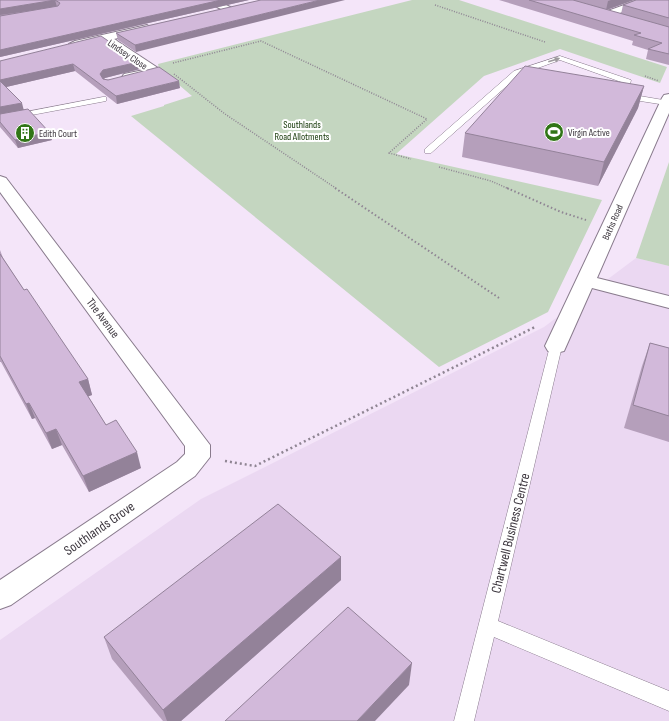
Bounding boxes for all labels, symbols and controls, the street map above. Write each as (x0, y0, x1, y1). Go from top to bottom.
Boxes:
street label: Lindsey Close (105, 37, 150, 73)
one-way arrow (548, 57, 560, 63)
park label: Southlands Road Allotments (275, 119, 330, 143)
sports icon: Virgin Active (543, 121, 565, 143)
building icon: Edith Court (14, 122, 36, 144)
place label: Virgin Active (568, 127, 610, 139)
place label: Edith Court (39, 128, 77, 140)
street label: Baths Road (600, 203, 626, 242)
street label: The Avenue (83, 295, 123, 341)
street label: Chartwell Business Centre (487, 471, 534, 595)
street label: Southlands Grove (61, 498, 138, 559)

